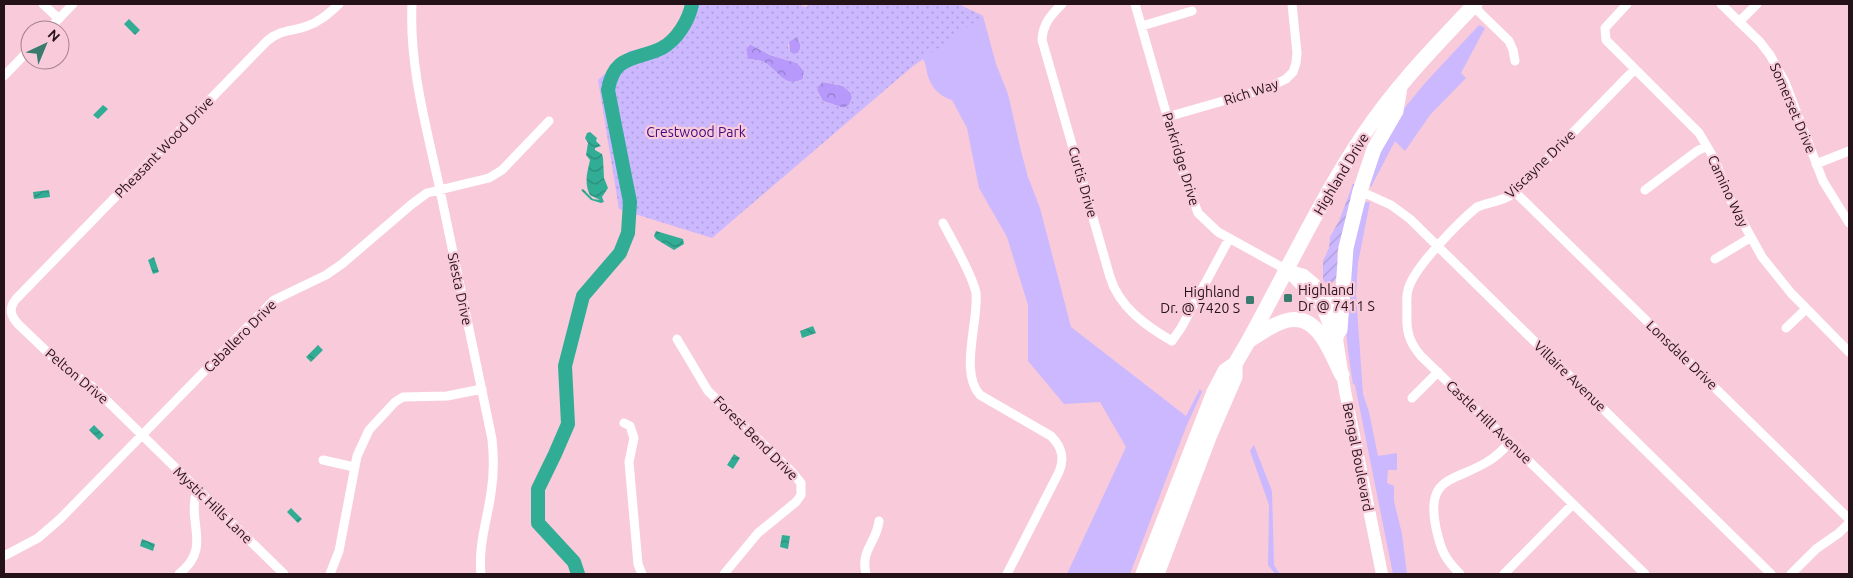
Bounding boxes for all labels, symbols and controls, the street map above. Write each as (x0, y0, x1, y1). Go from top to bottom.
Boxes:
north arrow (20, 20, 70, 70)
text: N (45, 26, 63, 45)
street label: Somerset Drive (1767, 61, 1819, 155)
street label: Rich Way (1222, 76, 1281, 108)
street label: Pheasant Wood Drive (111, 93, 217, 201)
street label: Parkridge Drive (1159, 110, 1203, 208)
park label: Crestwood Park (646, 124, 746, 140)
street label: Viscayne Drive (1502, 127, 1578, 201)
street label: Highland Drive (1310, 130, 1372, 218)
street label: Curtis Drive (1065, 145, 1101, 219)
street label: Camino Way (1704, 153, 1752, 230)
street label: Siesta Drive (445, 251, 475, 327)
place label: Highland Dr @ 7411 S (1298, 282, 1375, 314)
place label: Highland Dr. @ 7420 S (1160, 284, 1240, 316)
marker: Highland Dr @ 7411 S (1282, 292, 1294, 304)
marker: Highland Dr. @ 7420 S (1244, 294, 1256, 306)
street label: Caballero Drive (200, 296, 280, 376)
street label: Lonsdale Drive (1643, 317, 1721, 393)
street label: Villaire Avenue (1531, 338, 1609, 414)
street label: Pelton Drive (42, 345, 112, 407)
street label: Castle Hill Avenue (1443, 377, 1535, 467)
street label: Forest Bend Drive (711, 393, 801, 483)
street label: Bengal Boulevard (1340, 401, 1376, 513)
street label: Mystic Hills Lane (170, 463, 256, 547)

